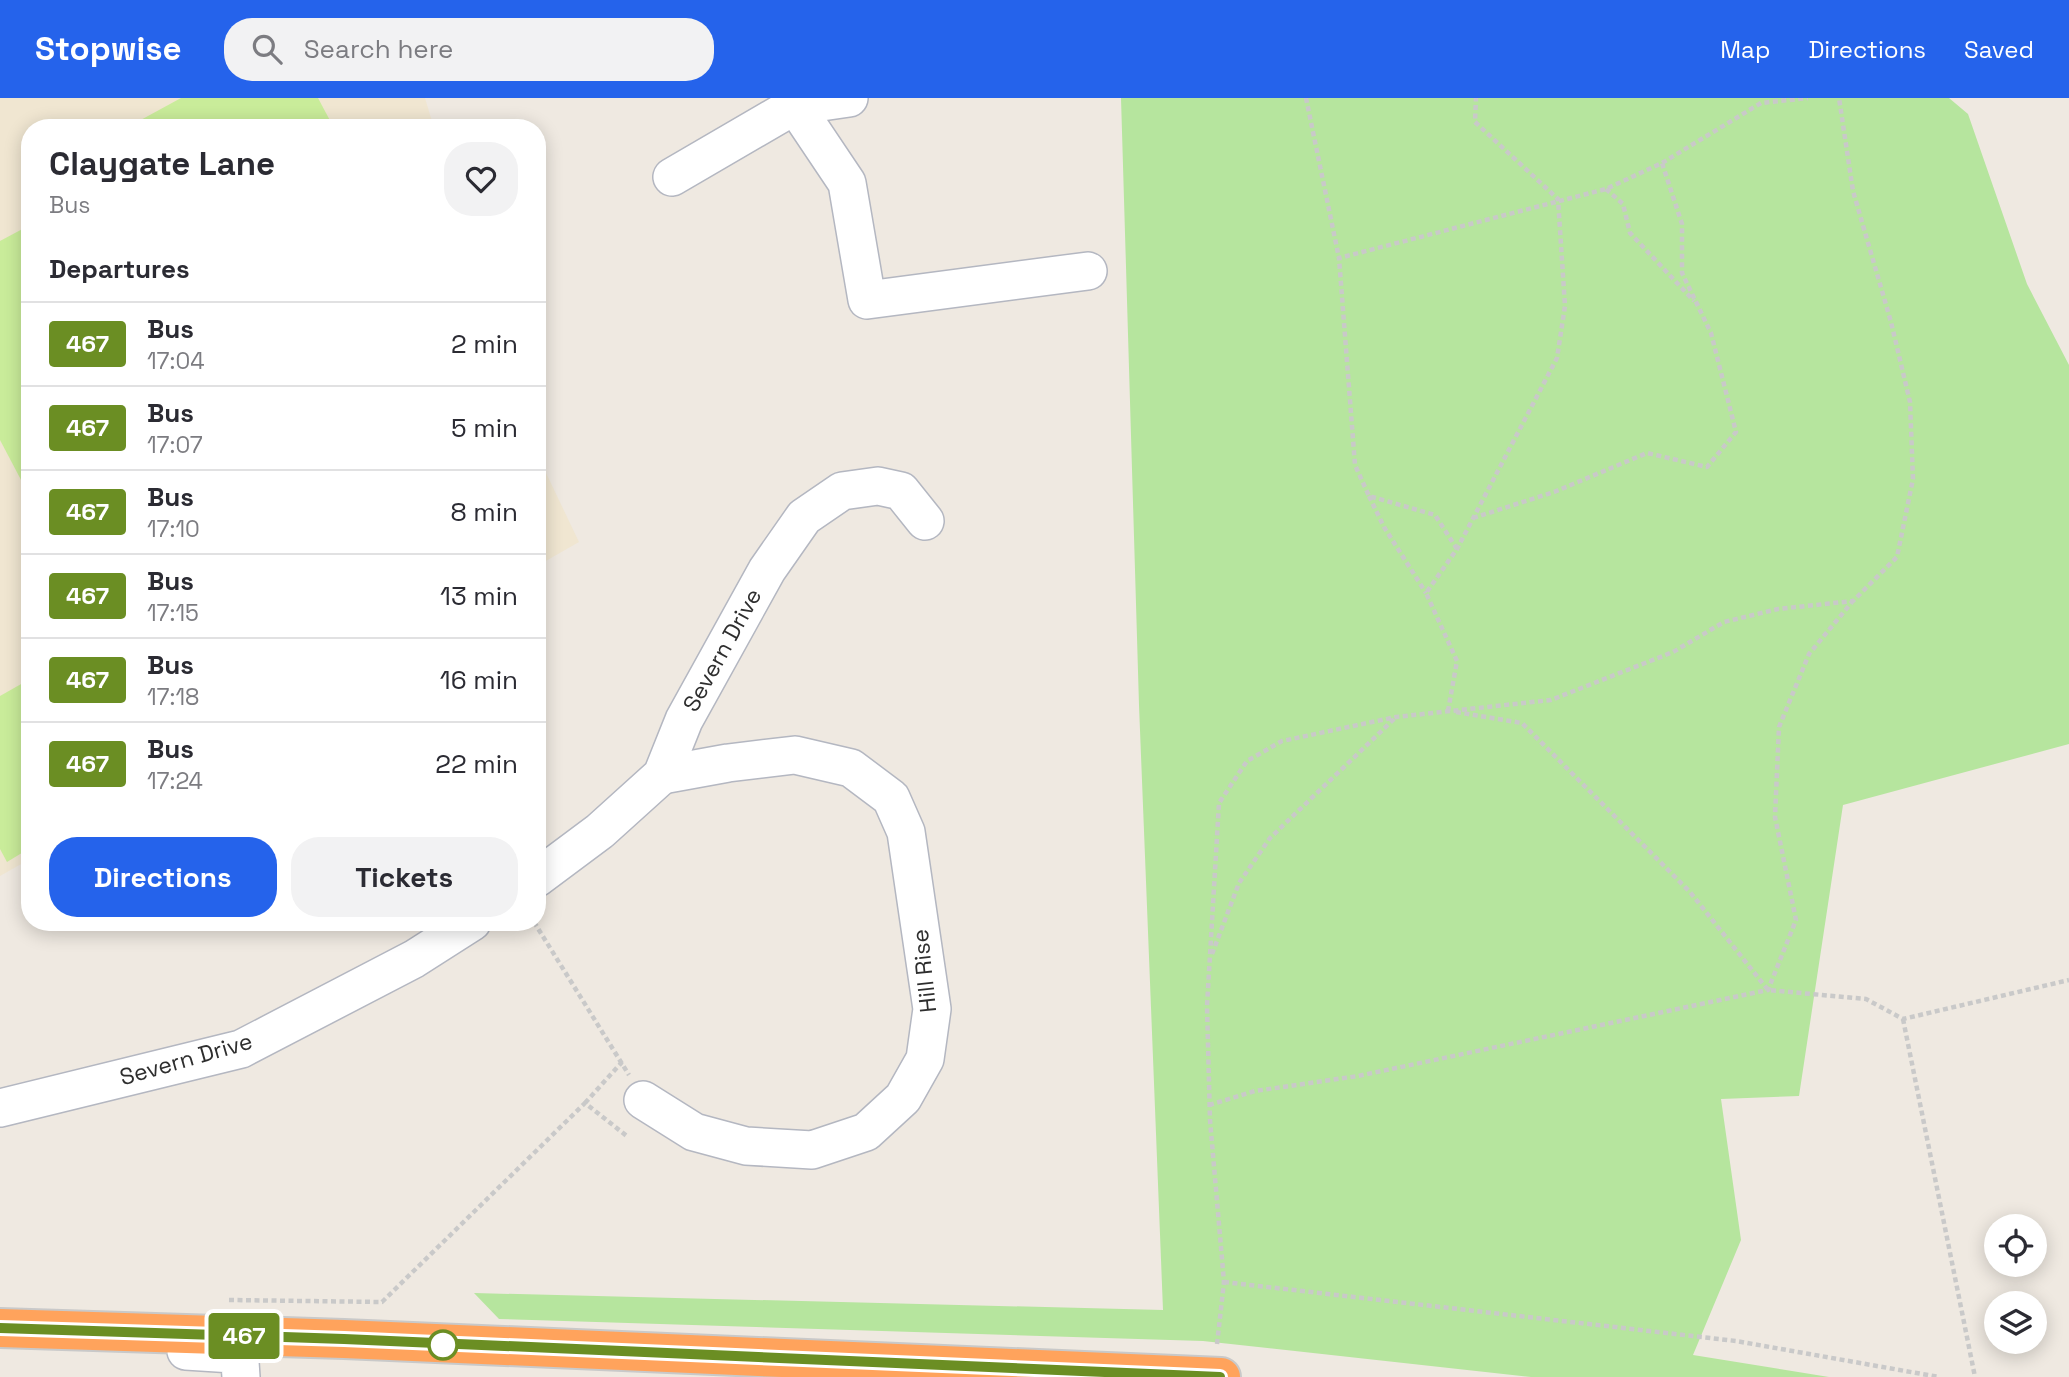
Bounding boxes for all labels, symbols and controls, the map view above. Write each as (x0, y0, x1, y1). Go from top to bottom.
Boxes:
search box (224, 18, 714, 81)
text: Stopwise (35, 28, 182, 70)
icon: search (248, 30, 286, 68)
text: Search here (304, 32, 453, 66)
text: Map (1720, 34, 1770, 65)
text: Directions (1808, 34, 1926, 65)
text: Saved (1964, 34, 2034, 65)
button: heart (444, 142, 518, 216)
text: Claygate Lane (49, 143, 275, 185)
text: Bus (49, 190, 90, 220)
text: Departures (49, 252, 190, 286)
text: Bus (147, 312, 194, 346)
text: 2 min (451, 327, 518, 361)
text: 467 (66, 328, 109, 359)
text: 17:04 (147, 346, 205, 376)
text: Bus (147, 396, 194, 430)
text: 5 min (451, 411, 518, 445)
text: 467 (66, 412, 109, 443)
text: 17:07 (147, 430, 203, 460)
text: Bus (147, 480, 194, 514)
text: 8 min (450, 495, 518, 529)
text: 467 (66, 496, 109, 527)
text: 17:10 (147, 514, 200, 544)
text: Bus (147, 564, 194, 598)
text: 13 min (440, 579, 518, 613)
text: 467 (66, 580, 109, 611)
street label: Severn Drive (676, 583, 768, 717)
text: 17:15 (147, 598, 199, 628)
text: Bus (147, 648, 194, 682)
text: 16 min (440, 663, 518, 697)
text: 467 (66, 664, 109, 695)
text: 17:18 (147, 682, 199, 712)
text: Bus (147, 732, 194, 766)
text: 22 min (435, 747, 518, 781)
text: 467 (66, 748, 109, 779)
text: 17:24 (147, 766, 203, 796)
button: Directions (49, 837, 277, 917)
button: Tickets (291, 837, 518, 917)
street label: Hill Rise (905, 928, 943, 1014)
street label: Severn Drive (116, 1026, 256, 1092)
map controls (1984, 1214, 2047, 1354)
button: locate (1984, 1214, 2047, 1277)
button: layers (1984, 1291, 2047, 1354)
line badge: 467 (204, 1313, 284, 1359)
text: 467 (222, 1320, 266, 1351)
unlabelled marker (428, 1330, 458, 1360)

